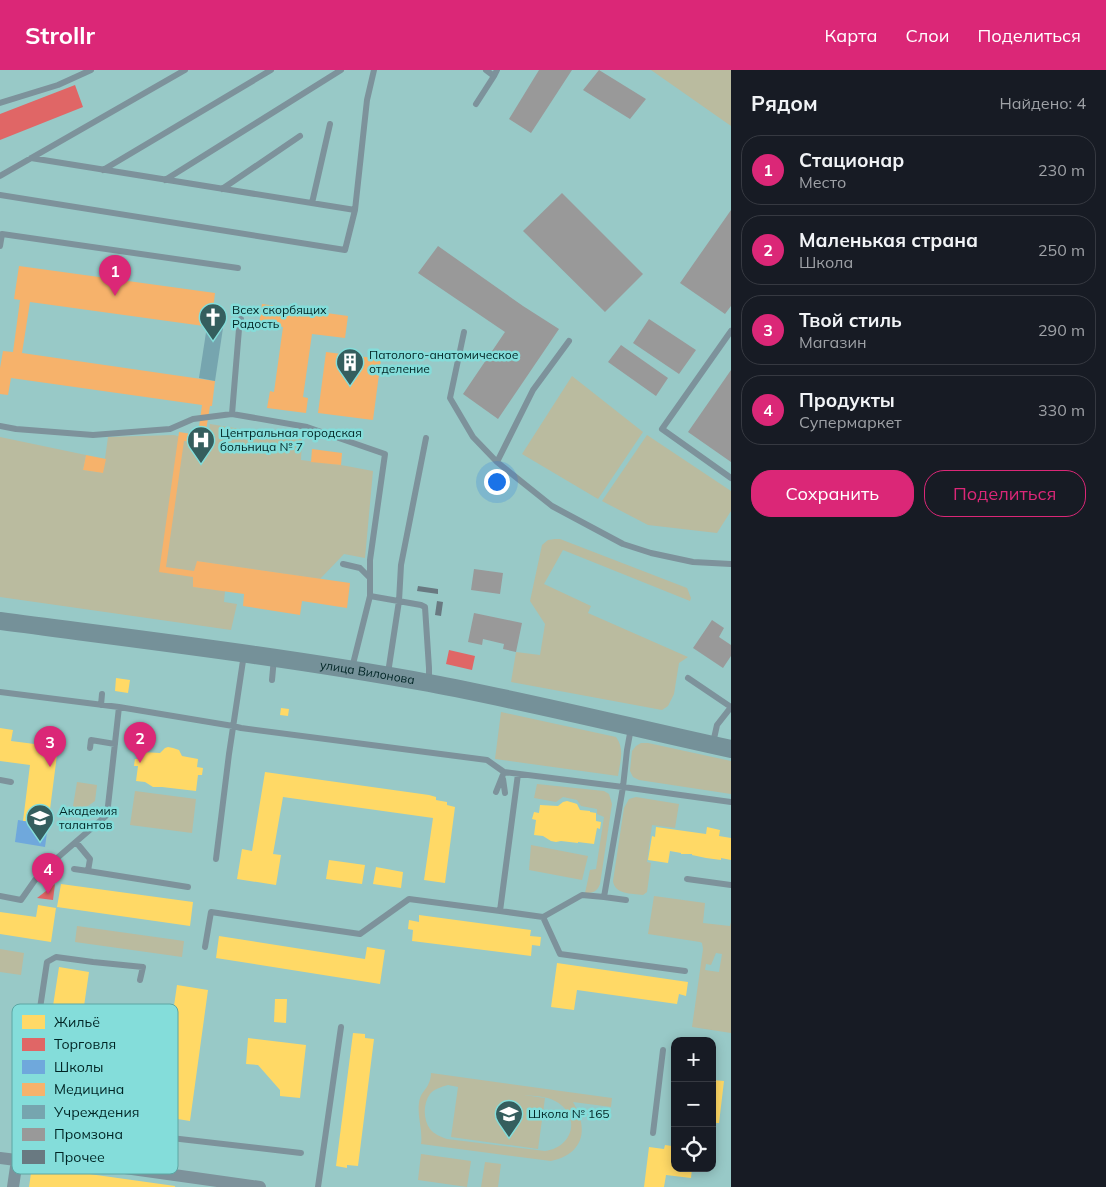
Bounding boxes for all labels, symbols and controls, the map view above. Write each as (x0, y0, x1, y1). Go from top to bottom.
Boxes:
text: Strollr (25, 20, 95, 50)
text: Карта (825, 24, 877, 47)
text: Слои (905, 24, 950, 47)
text: Поделиться (978, 24, 1081, 47)
text: Рядом (751, 90, 818, 116)
text: Найдено: 4 (1000, 93, 1086, 113)
text: Стационар (799, 148, 904, 172)
text: 1 (763, 160, 773, 180)
text: 230 m (1038, 160, 1085, 180)
text: Место (799, 172, 846, 192)
text: Маленькая страна (799, 228, 978, 252)
text: 2 (763, 240, 773, 260)
text: 250 m (1038, 240, 1085, 260)
text: Школа (799, 252, 853, 272)
pin: 1 (99, 255, 131, 296)
church icon: Всех скорбящих Радость (198, 302, 228, 341)
place label: Всех скорбящих Радость (232, 302, 327, 331)
text: Твой стиль (799, 308, 902, 332)
text: 3 (763, 320, 773, 340)
text: 290 m (1038, 320, 1085, 340)
text: Магазин (799, 332, 867, 352)
building icon: Патолого-анатомическое отделение (335, 347, 365, 386)
place label: Патолого-анатомическое отделение (369, 347, 519, 376)
text: Продукты (799, 388, 895, 412)
text: 4 (763, 400, 773, 420)
text: 330 m (1038, 400, 1085, 420)
text: Супермаркет (799, 412, 902, 432)
hospital icon: Центральная городская больница № 7 (186, 425, 216, 464)
place label: Центральная городская больница № 7 (220, 425, 362, 454)
your location (484, 469, 510, 495)
button: Сохранить (751, 470, 914, 517)
button: Поделиться (924, 470, 1086, 517)
street label: улица Вилонова (319, 657, 416, 687)
pin: 2 (124, 722, 156, 763)
pin: 3 (34, 726, 66, 767)
school or university icon: Академия талантов (25, 803, 55, 842)
place label: Академия талантов (59, 803, 117, 832)
pin: 4 (32, 853, 64, 894)
legend (12, 1004, 178, 1174)
text: Жильё (54, 1013, 100, 1031)
text: Торговля (54, 1035, 116, 1053)
map controls (671, 1037, 716, 1172)
button: + (671, 1037, 716, 1082)
text: Школы (54, 1058, 103, 1076)
text: Медицина (54, 1080, 124, 1098)
button: − (671, 1082, 716, 1127)
school or university icon: Школа № 165 (494, 1099, 524, 1138)
text: Учреждения (53, 1103, 139, 1121)
place label: Школа № 165 (528, 1106, 610, 1121)
text: Промзона (54, 1125, 123, 1143)
button: locate (671, 1127, 716, 1172)
text: Прочее (54, 1148, 105, 1166)

